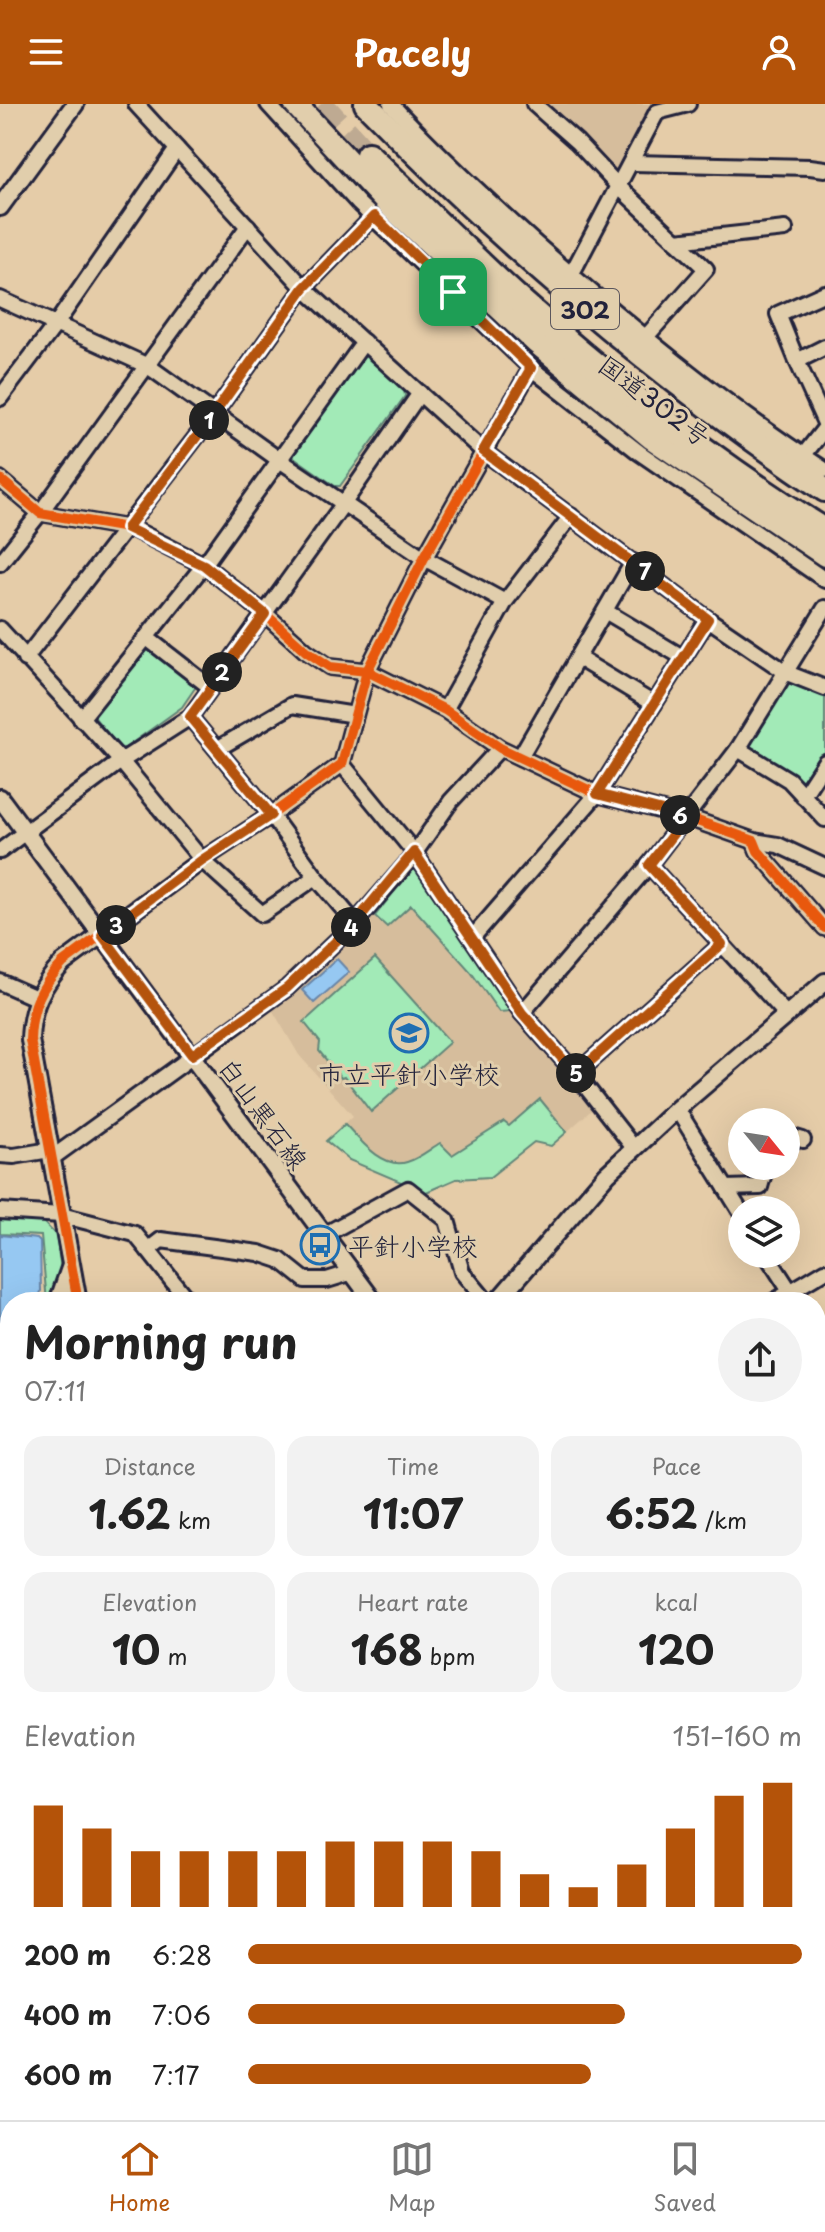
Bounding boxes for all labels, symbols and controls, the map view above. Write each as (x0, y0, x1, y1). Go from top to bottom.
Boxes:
text: Pacely (354, 25, 471, 79)
icon: menu (24, 30, 68, 74)
icon: person (757, 30, 801, 74)
pin (419, 258, 487, 326)
icon: arrive (431, 270, 475, 314)
road number: 302 (551, 289, 619, 329)
street label: 国道302号 (591, 345, 719, 455)
pin: 1 (189, 400, 229, 440)
text: 1 (204, 403, 214, 436)
pin: 7 (625, 551, 665, 591)
text: 7 (639, 554, 651, 587)
pin: 2 (202, 652, 242, 692)
text: 2 (214, 655, 230, 688)
pin: 6 (660, 795, 700, 835)
text: 6 (672, 798, 688, 831)
pin: 3 (96, 905, 136, 945)
pin: 4 (331, 907, 371, 947)
text: 3 (109, 908, 123, 941)
text: 4 (344, 910, 358, 943)
school or university icon: 市立平針小学校 (388, 1012, 430, 1054)
street label: 白山黒石線 (210, 1049, 318, 1177)
pin: 5 (556, 1053, 596, 1093)
place label: 市立平針小学校 (318, 1054, 500, 1093)
text: 5 (569, 1056, 583, 1089)
north arrow (728, 1108, 800, 1180)
map controls (728, 1108, 800, 1268)
button: layers (728, 1196, 800, 1268)
bus stop icon: 平針小学校 (299, 1224, 341, 1266)
place label: 平針小学校 (348, 1226, 478, 1265)
text: Morning run (24, 1308, 298, 1374)
button: share (718, 1318, 802, 1402)
text: 07:11 (24, 1371, 86, 1410)
text: Distance (104, 1449, 196, 1482)
text: Time (387, 1449, 439, 1482)
text: Pace (651, 1449, 701, 1482)
text: 1.62 (88, 1482, 171, 1543)
text: 11:07 (363, 1482, 463, 1543)
text: 6:52 (606, 1482, 698, 1543)
text: km (171, 1503, 211, 1536)
text: /km (698, 1503, 747, 1536)
text: Elevation (102, 1585, 197, 1618)
text: Heart rate (357, 1585, 469, 1618)
text: kcal (654, 1585, 698, 1618)
text: 10 (112, 1618, 160, 1679)
text: 168 (350, 1618, 423, 1679)
text: 120 (638, 1618, 715, 1679)
text: m (160, 1639, 188, 1672)
text: bpm (423, 1639, 476, 1672)
text: Elevation (24, 1716, 136, 1755)
text: 151–160 m (672, 1716, 802, 1755)
text: 200 m (24, 1935, 111, 1974)
text: 6:28 (152, 1935, 212, 1974)
text: 400 m (24, 1995, 112, 2034)
text: 7:06 (152, 1995, 211, 2034)
text: 600 m (24, 2055, 112, 2094)
text: 7:17 (152, 2055, 199, 2094)
tab: Home (109, 2137, 170, 2218)
tab: Map (388, 2137, 435, 2218)
tab: Saved (653, 2137, 716, 2218)

